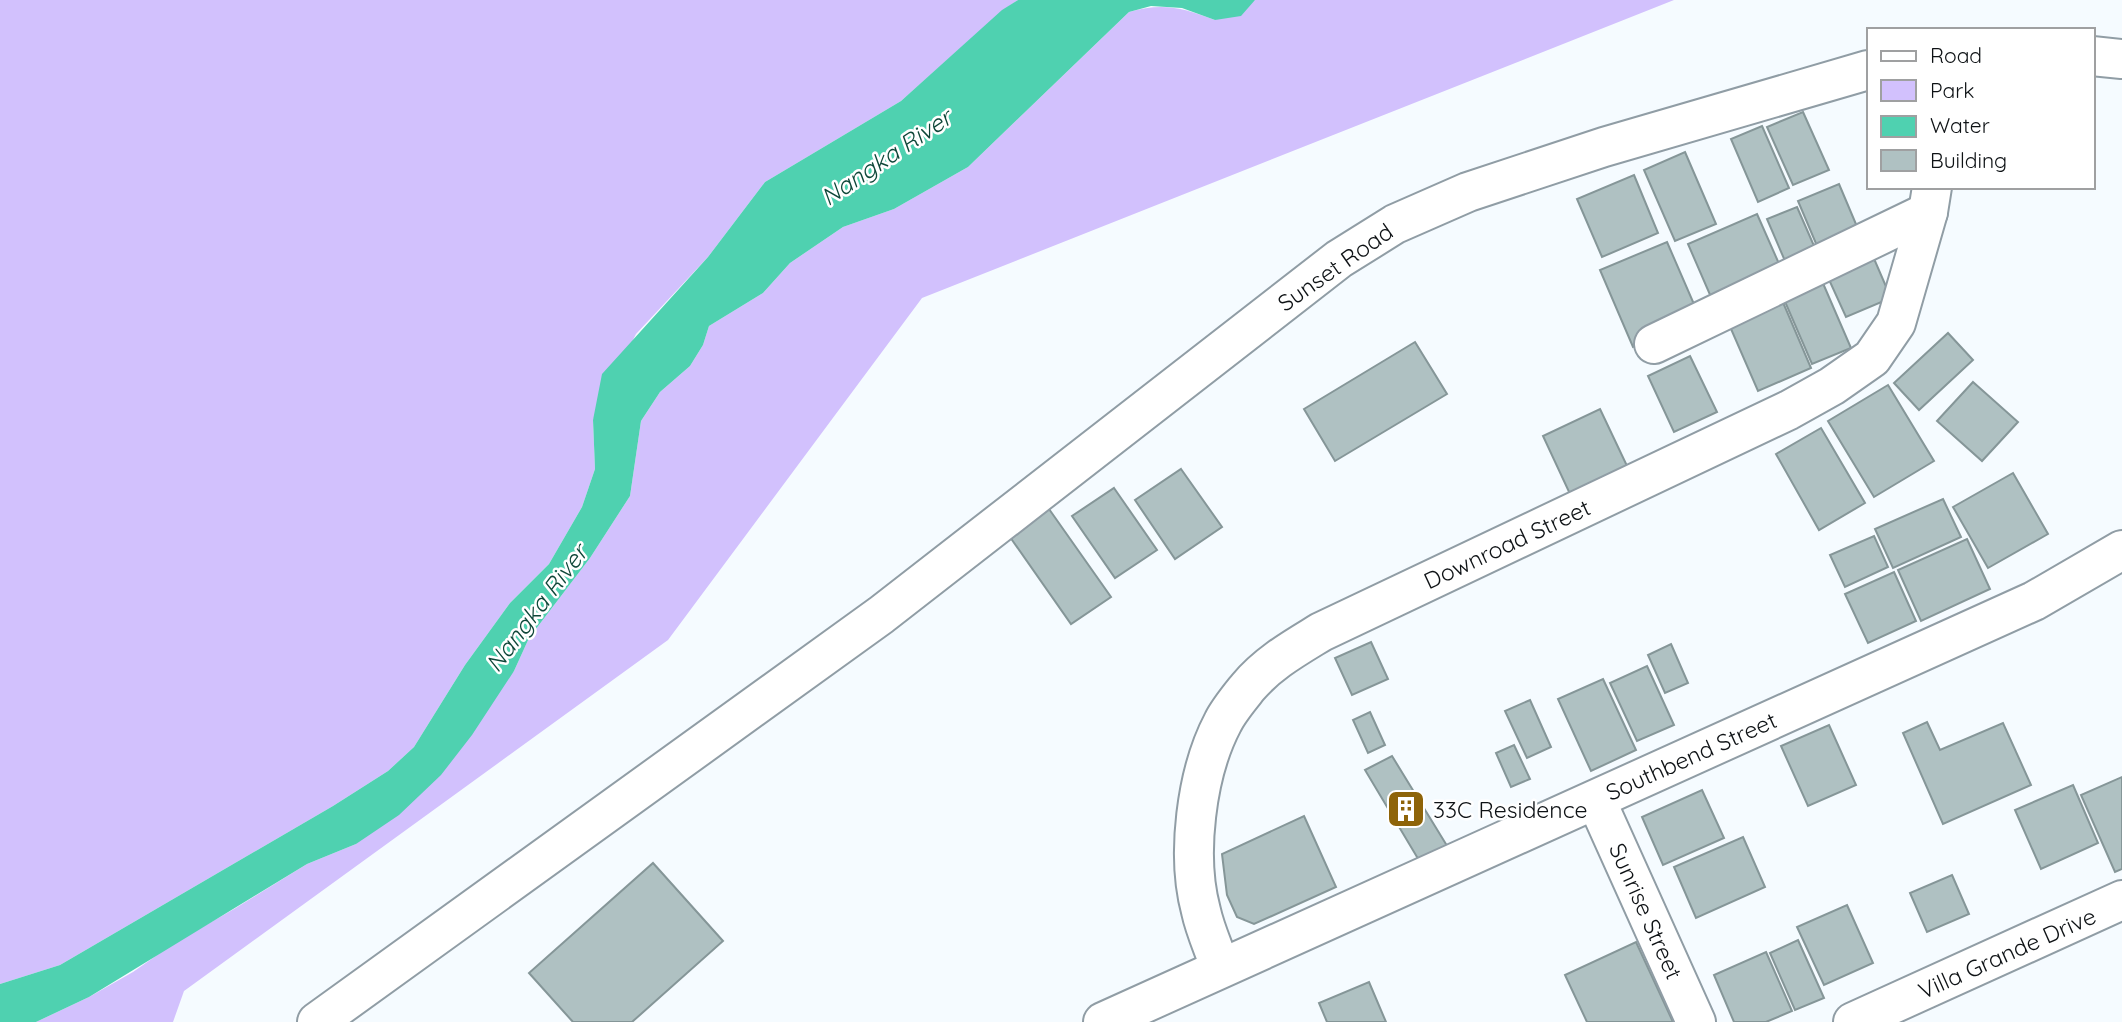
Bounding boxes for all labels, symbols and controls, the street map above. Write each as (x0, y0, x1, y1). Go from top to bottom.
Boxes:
legend (1867, 28, 2094, 189)
text: Road (1930, 42, 1982, 68)
text: Park (1930, 77, 1974, 103)
water label: Nangka River (815, 101, 959, 212)
text: Water (1930, 112, 1990, 138)
text: Building (1930, 147, 2007, 173)
street label: Sunset Road (1272, 217, 1398, 317)
street label: Downroad Street (1419, 493, 1595, 595)
water label: Nangka River (478, 536, 595, 677)
street label: Southbend Street (1601, 705, 1781, 807)
building icon: 33C Residence (1385, 788, 1427, 830)
place label: 33C Residence (1433, 795, 1588, 824)
street label: Sunrise Street (1603, 838, 1689, 984)
street label: Villa Grande Drive (1914, 901, 2100, 1005)

